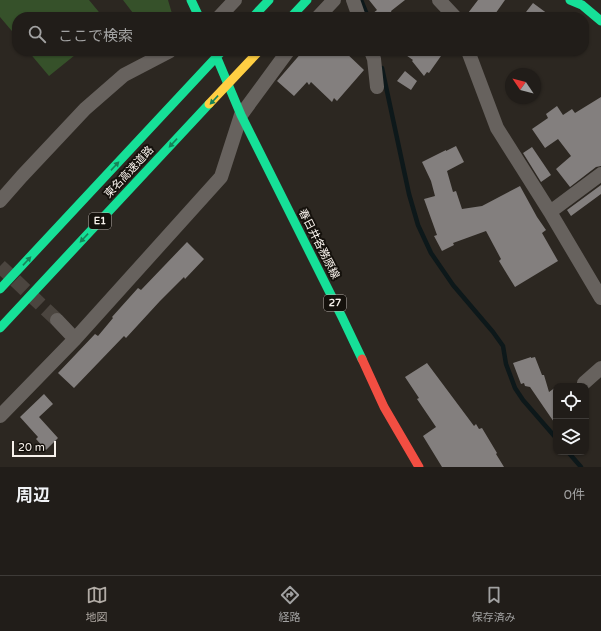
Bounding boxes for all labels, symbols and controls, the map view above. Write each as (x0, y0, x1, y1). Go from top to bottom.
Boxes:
search box (12, 12, 589, 56)
icon: search (26, 23, 48, 45)
text: ここで検索 (58, 27, 133, 45)
north arrow (505, 68, 541, 104)
one-way arrow (209, 95, 218, 105)
one-way arrow (168, 138, 178, 148)
street label: 東名高速道路 (102, 143, 156, 201)
one-way arrow (111, 160, 120, 171)
street label: 春日井各務原線 (296, 207, 342, 281)
road number: E1 (89, 213, 111, 229)
one-way arrow (79, 233, 89, 243)
one-way arrow (22, 255, 31, 266)
road number: 27 (324, 295, 346, 311)
map controls (553, 383, 589, 455)
button: locate (553, 383, 589, 419)
button: layers (553, 419, 589, 455)
scale bar (12, 439, 56, 458)
text: 20 m (18, 441, 45, 454)
text: 周辺 (16, 485, 50, 506)
text: 0件 (564, 487, 585, 503)
tab: 地図 (86, 584, 108, 624)
tab: 経路 (279, 584, 301, 624)
tab: 保存済み (472, 584, 516, 624)

